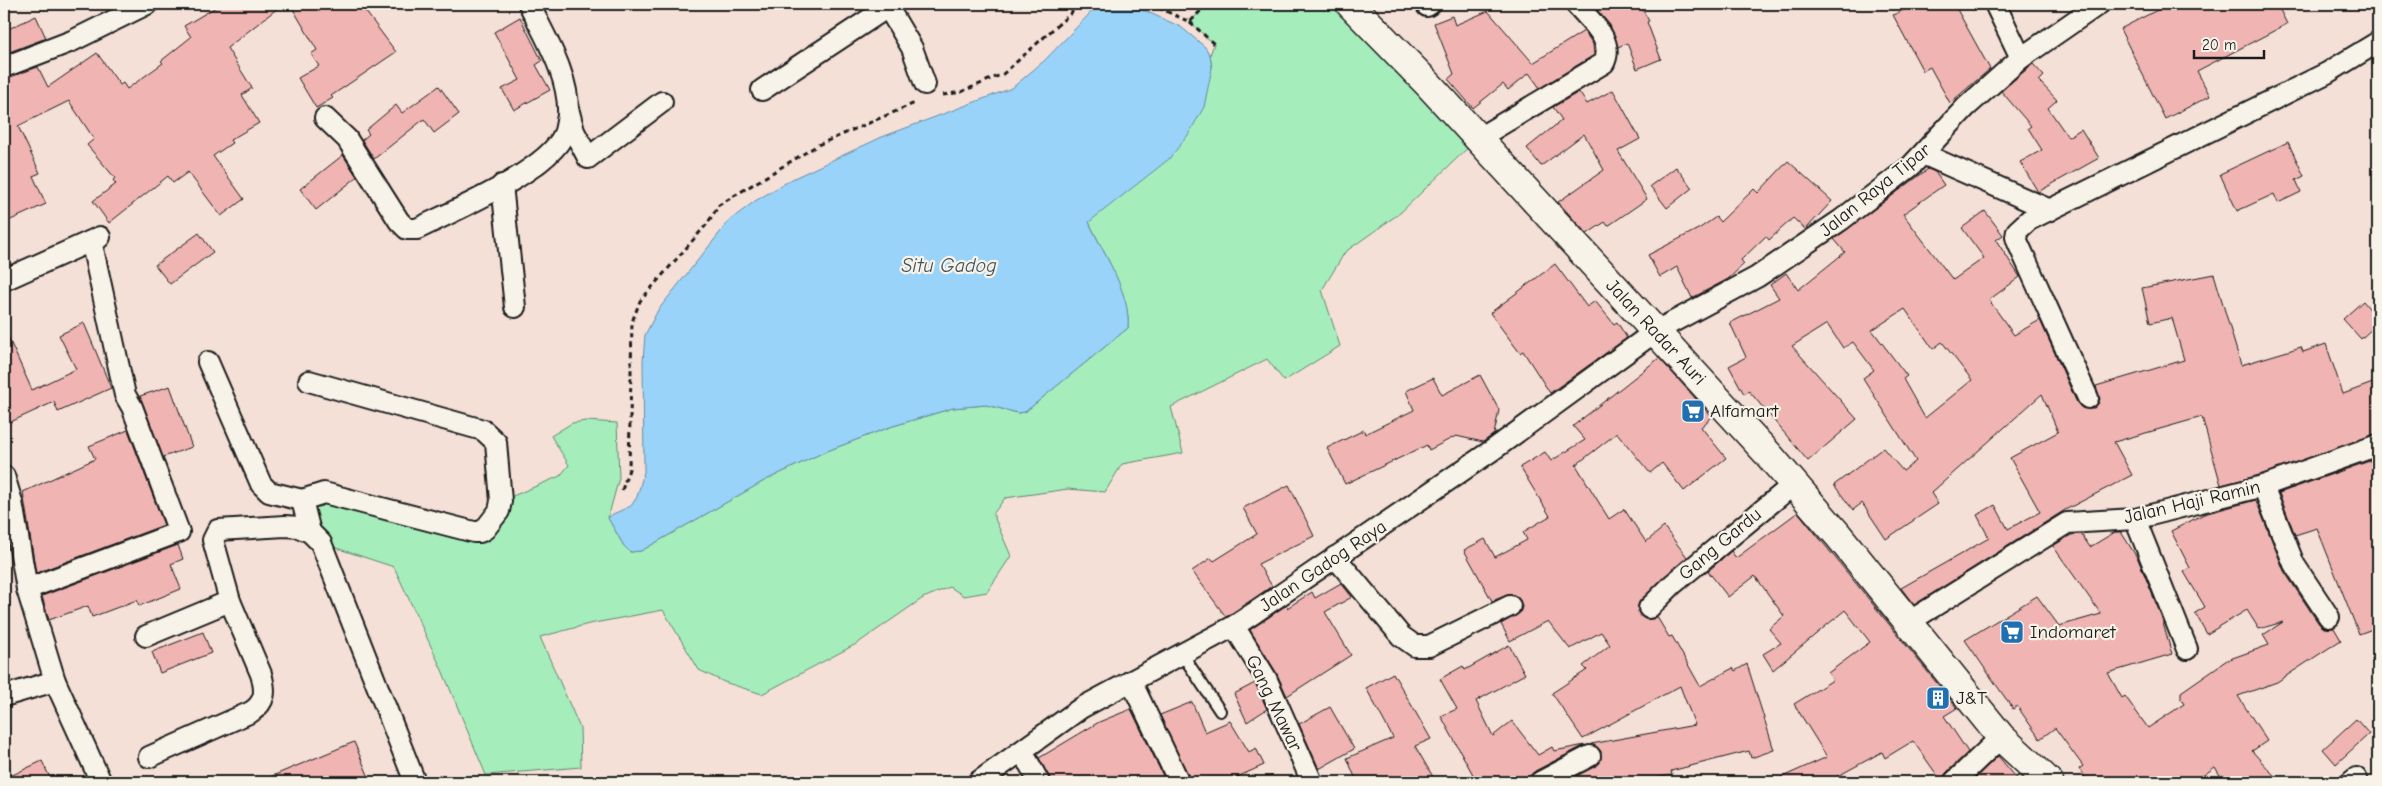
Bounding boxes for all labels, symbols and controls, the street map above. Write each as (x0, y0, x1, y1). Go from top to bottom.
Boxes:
scale bar (2194, 28, 2264, 60)
text: 20 m (2202, 36, 2236, 54)
street label: Jalan Raya Tipar (1815, 138, 1935, 241)
water label: Situ Gadog (901, 254, 997, 277)
street label: Jalan Radar Auri (1601, 275, 1711, 389)
supermarket icon: Alfamart (1680, 398, 1706, 424)
place label: Alfamart (1710, 400, 1779, 422)
street label: Jalan Haji Ramin (2122, 476, 2262, 528)
street label: Gang Gardu (1674, 503, 1766, 585)
street label: Jalan Gadog Raya (1255, 515, 1391, 617)
supermarket icon: Indomaret (1999, 619, 2025, 645)
place label: Indomaret (2030, 621, 2116, 643)
street label: Gang Mawar (1241, 651, 1307, 755)
building icon: J&T (1925, 685, 1951, 711)
place label: J&T (1956, 687, 1987, 709)

